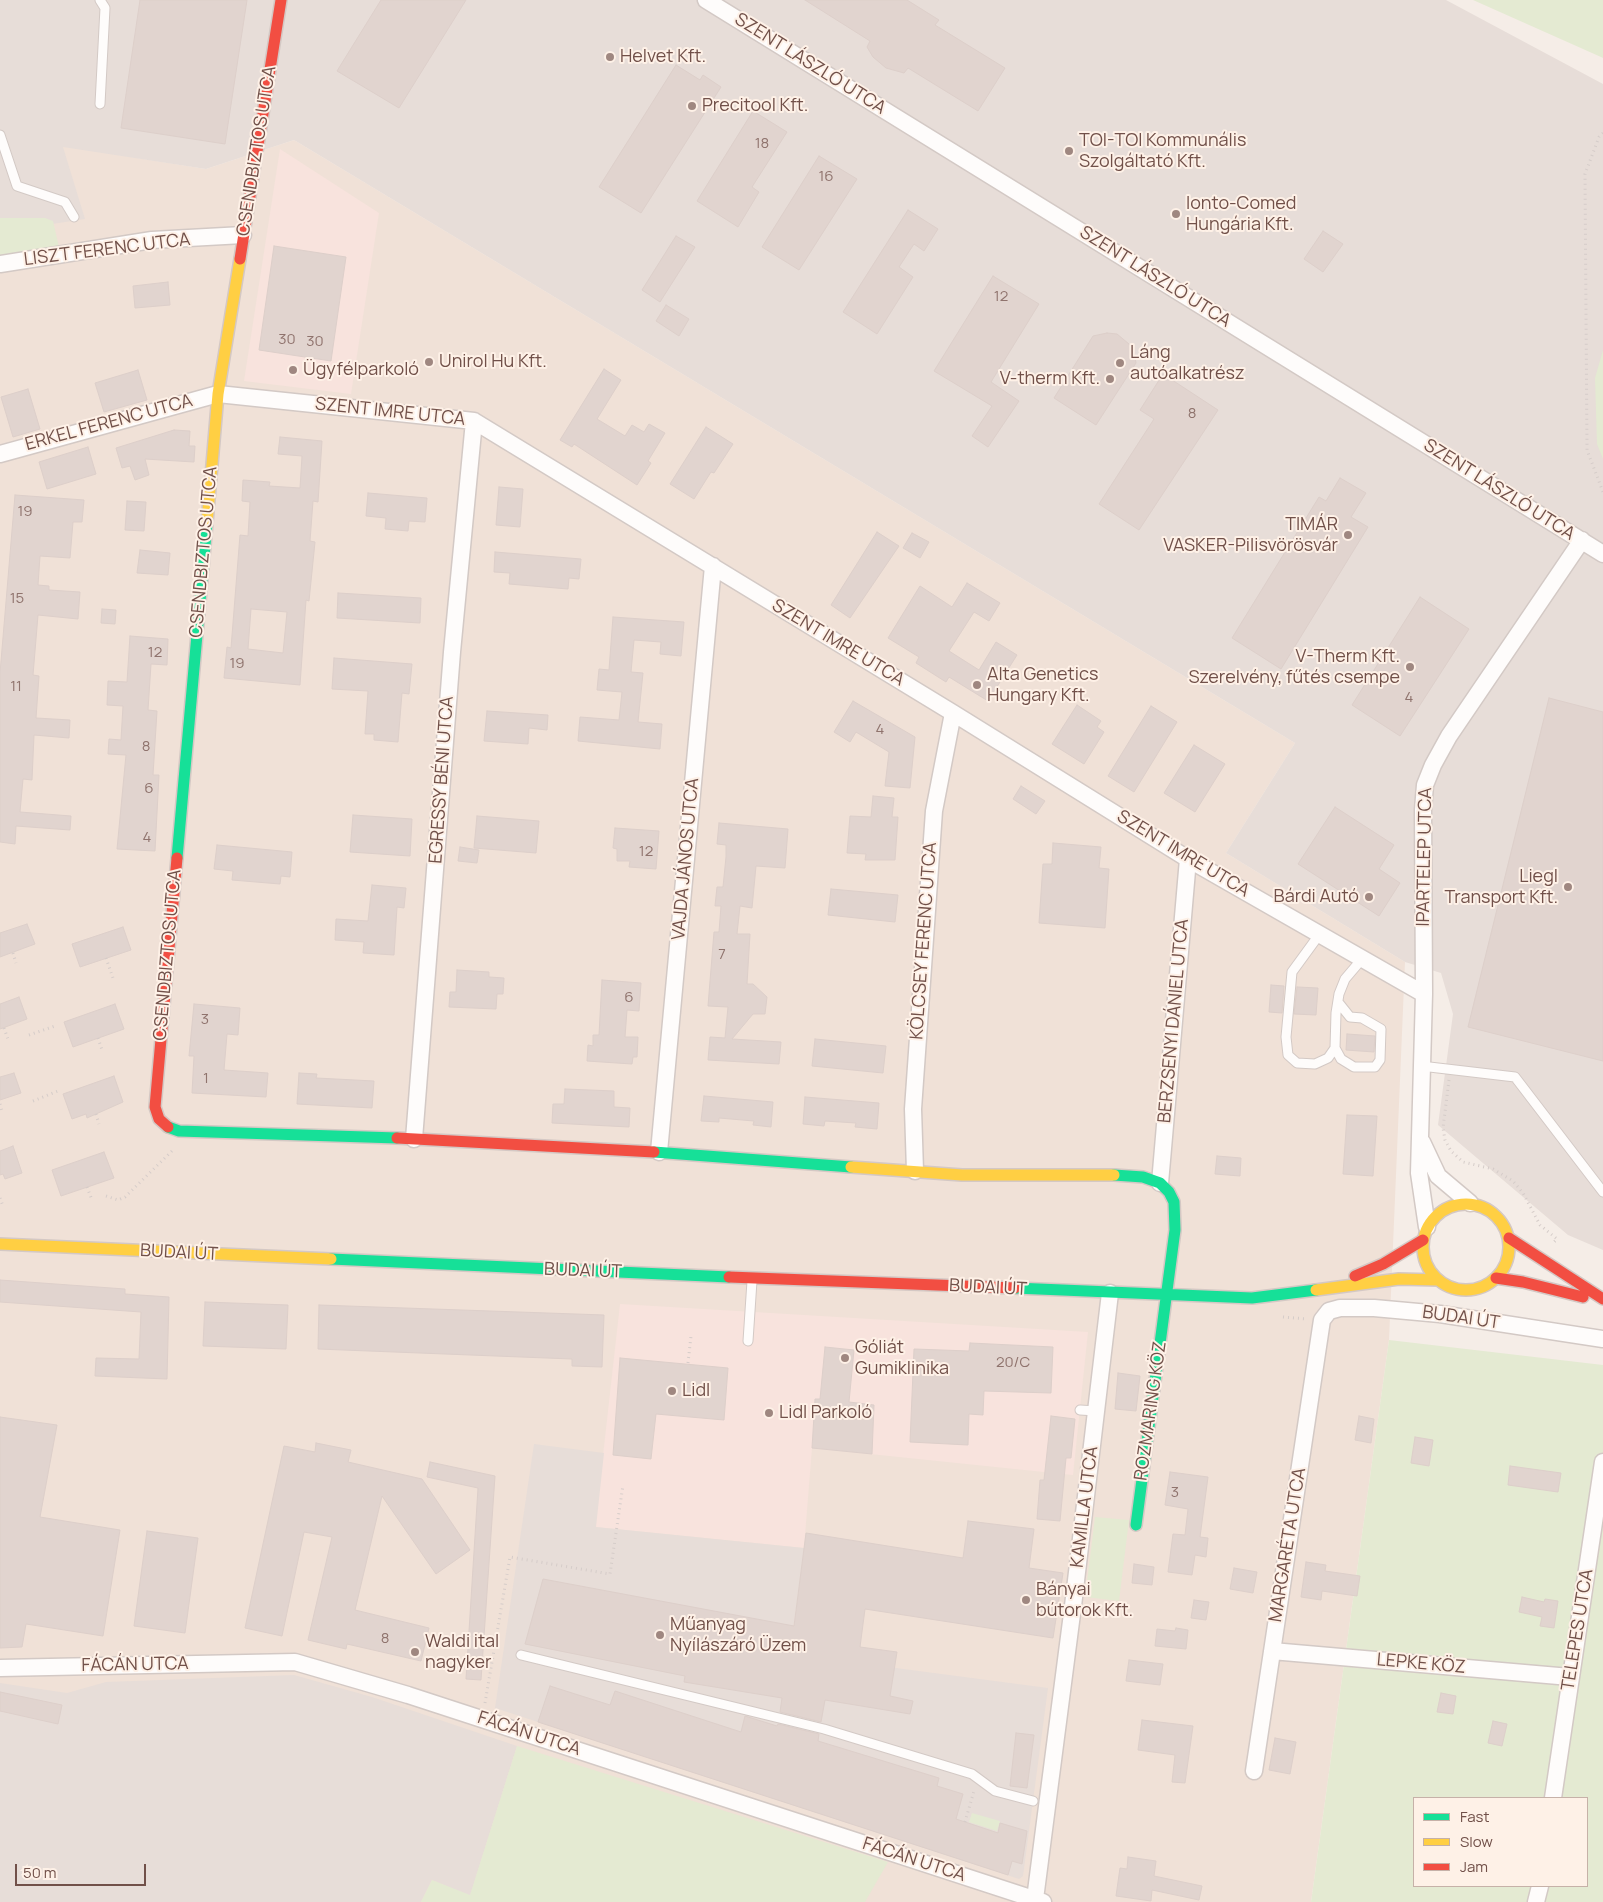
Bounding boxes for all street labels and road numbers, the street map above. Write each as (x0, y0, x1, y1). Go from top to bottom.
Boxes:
street label: SZENT LÁSZLÓ UTCA (730, 9, 890, 119)
street label: CSENDBIZTOS UTCA (233, 64, 281, 238)
street label: SZENT LÁSZLÓ UTCA (1075, 222, 1235, 332)
street label: LISZT FERENC UTCA (22, 229, 192, 271)
street label: ERKEL FERENC UTCA (23, 390, 195, 456)
street label: SZENT IMRE UTCA (314, 393, 466, 431)
street label: SZENT LÁSZLÓ UTCA (1419, 435, 1579, 545)
street label: CSENDBIZTOS UTCA (186, 465, 222, 639)
street label: SZENT IMRE UTCA (768, 595, 908, 691)
street label: EGRESSY BÉNI UTCA (425, 696, 459, 864)
street label: VAJDA JÁNOS UTCA (668, 777, 704, 941)
street label: IPARTELEP UTCA (1413, 787, 1437, 927)
street label: SZENT IMRE UTCA (1113, 806, 1253, 902)
street label: KÖLCSEY FERENC UTCA (906, 842, 942, 1040)
street label: CSENDBIZTOS UTCA (150, 868, 186, 1042)
street label: BERZSENYI DÁNIEL UTCA (1154, 918, 1194, 1124)
street label: BUDAI ÚT (140, 1240, 218, 1266)
street label: BUDAI ÚT (544, 1259, 622, 1283)
street label: BUDAI ÚT (949, 1275, 1027, 1301)
street label: BUDAI ÚT (1421, 1302, 1501, 1334)
street label: ROZMARING KÖZ (1131, 1340, 1171, 1482)
street label: KAMILLA UTCA (1067, 1445, 1103, 1569)
street label: MARGARÉTA UTCA (1265, 1466, 1311, 1624)
street label: TELEPES UTCA (1558, 1568, 1598, 1692)
street label: LEPKE KÖZ (1376, 1649, 1466, 1679)
street label: FÁCÁN UTCA (81, 1653, 189, 1677)
street label: FÁCÁN UTCA (475, 1707, 583, 1761)
street label: FÁCÁN UTCA (860, 1833, 968, 1887)

